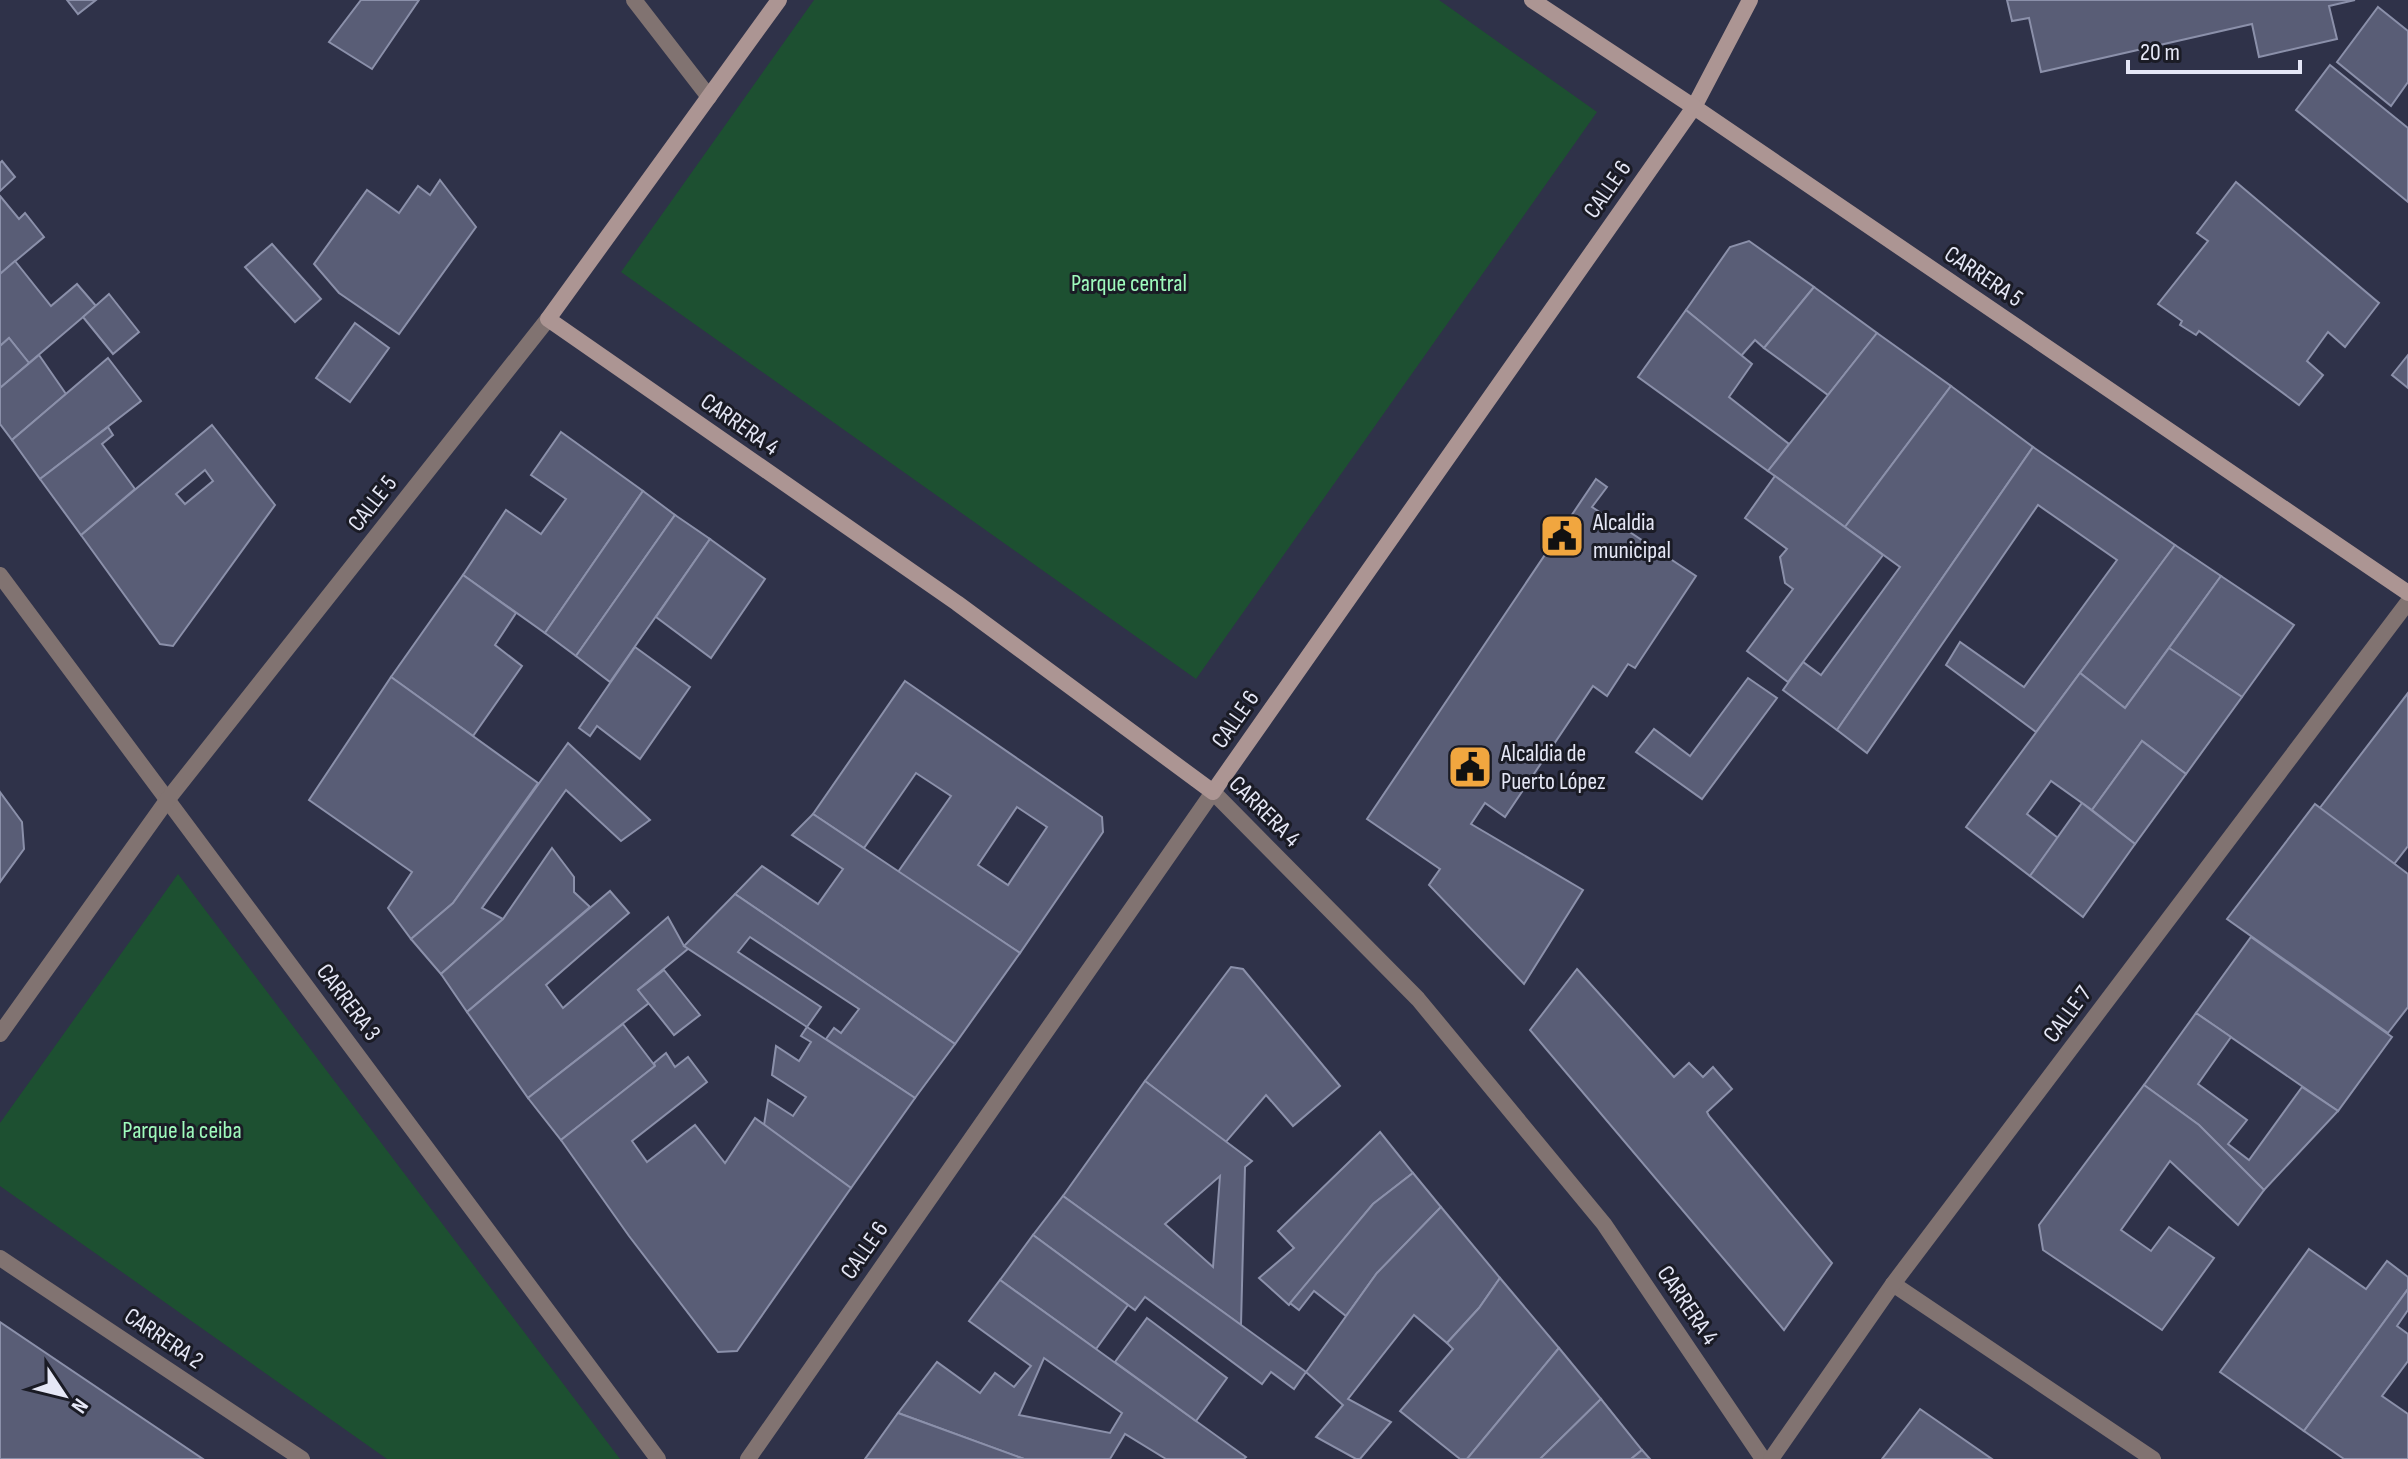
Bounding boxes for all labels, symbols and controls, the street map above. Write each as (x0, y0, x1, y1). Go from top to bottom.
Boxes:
scale bar (2128, 24, 2300, 74)
text: 20 m (2140, 38, 2180, 67)
street label: CALLE 6 (1577, 155, 1638, 224)
street label: CARRERA 5 (1939, 240, 2029, 313)
park label: Parque central (1071, 269, 1187, 298)
street label: CARRERA 4 (695, 387, 784, 462)
street label: CALLE 5 (342, 470, 403, 537)
place label: Alcaldia municipal (1592, 508, 1671, 565)
public building icon: Alcaldia municipal (1538, 512, 1586, 560)
street label: CALLE 6 (1205, 685, 1266, 754)
place label: Alcaldia de Puerto López (1500, 739, 1606, 796)
public building icon: Alcaldia de Puerto López (1446, 743, 1494, 791)
street label: CARRERA 4 (1223, 770, 1306, 853)
street label: CARRERA 3 (310, 958, 387, 1047)
street label: CALLE 7 (2037, 980, 2098, 1048)
park label: Parque la ceiba (122, 1116, 242, 1145)
street label: CALLE 6 (834, 1216, 895, 1285)
street label: CARRERA 4 (1651, 1260, 1724, 1350)
street label: CARRERA 2 (119, 1302, 209, 1375)
north arrow (24, 1355, 104, 1435)
text: N (65, 1393, 94, 1418)

